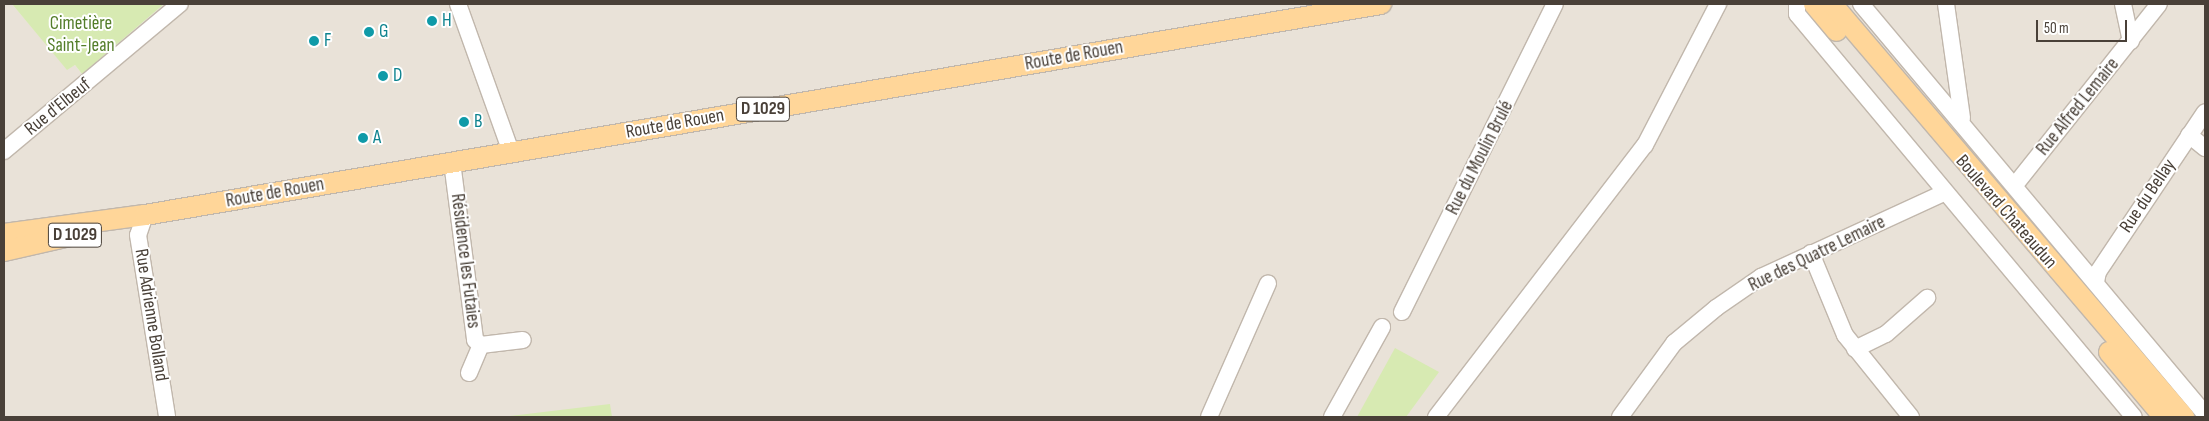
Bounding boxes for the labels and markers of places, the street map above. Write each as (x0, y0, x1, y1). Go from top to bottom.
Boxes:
place label: H (442, 10, 452, 32)
marker: H (426, 15, 438, 27)
place label: G (379, 21, 389, 43)
marker: G (363, 26, 375, 38)
place label: F (324, 30, 331, 52)
marker: F (308, 35, 320, 47)
place label: D (393, 65, 402, 87)
marker: D (377, 70, 389, 82)
place label: B (474, 111, 482, 133)
marker: B (458, 116, 470, 128)
place label: A (373, 127, 381, 149)
marker: A (357, 132, 369, 144)

